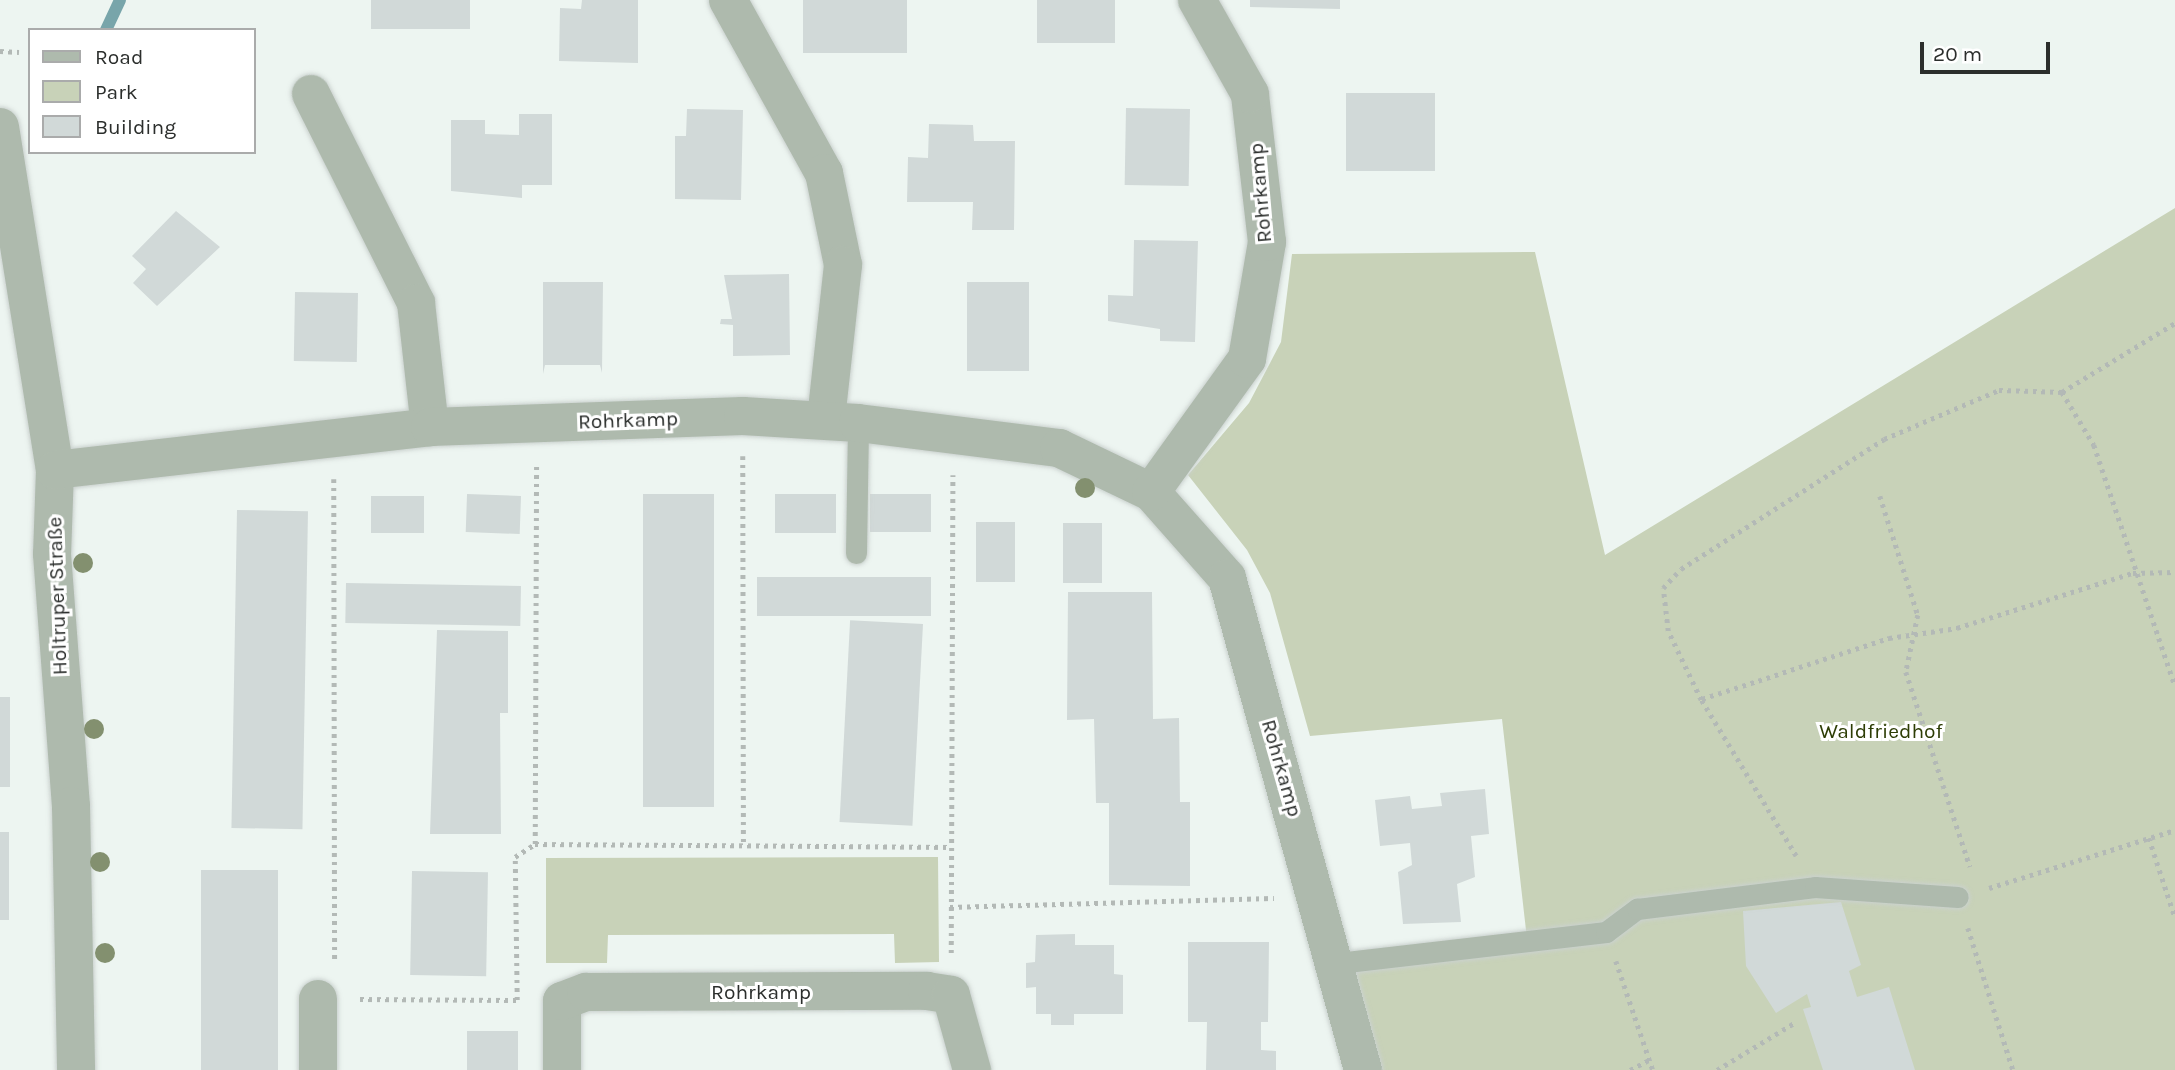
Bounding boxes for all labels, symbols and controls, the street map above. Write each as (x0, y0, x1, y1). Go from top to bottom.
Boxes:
legend (28, 28, 256, 154)
scale bar (1923, 28, 2052, 72)
text: 20 m (1933, 42, 1982, 66)
text: Road (95, 45, 143, 69)
text: Park (95, 80, 138, 104)
text: Building (95, 115, 176, 139)
street label: Rohrkamp (1243, 142, 1277, 244)
street label: Rohrkamp (578, 406, 678, 434)
street label: Holtruper Straße (42, 516, 72, 676)
street label: Rohrkamp (1256, 717, 1308, 819)
park label: Waldfriedhof (1819, 718, 1943, 744)
street label: Rohrkamp (711, 979, 811, 1005)

